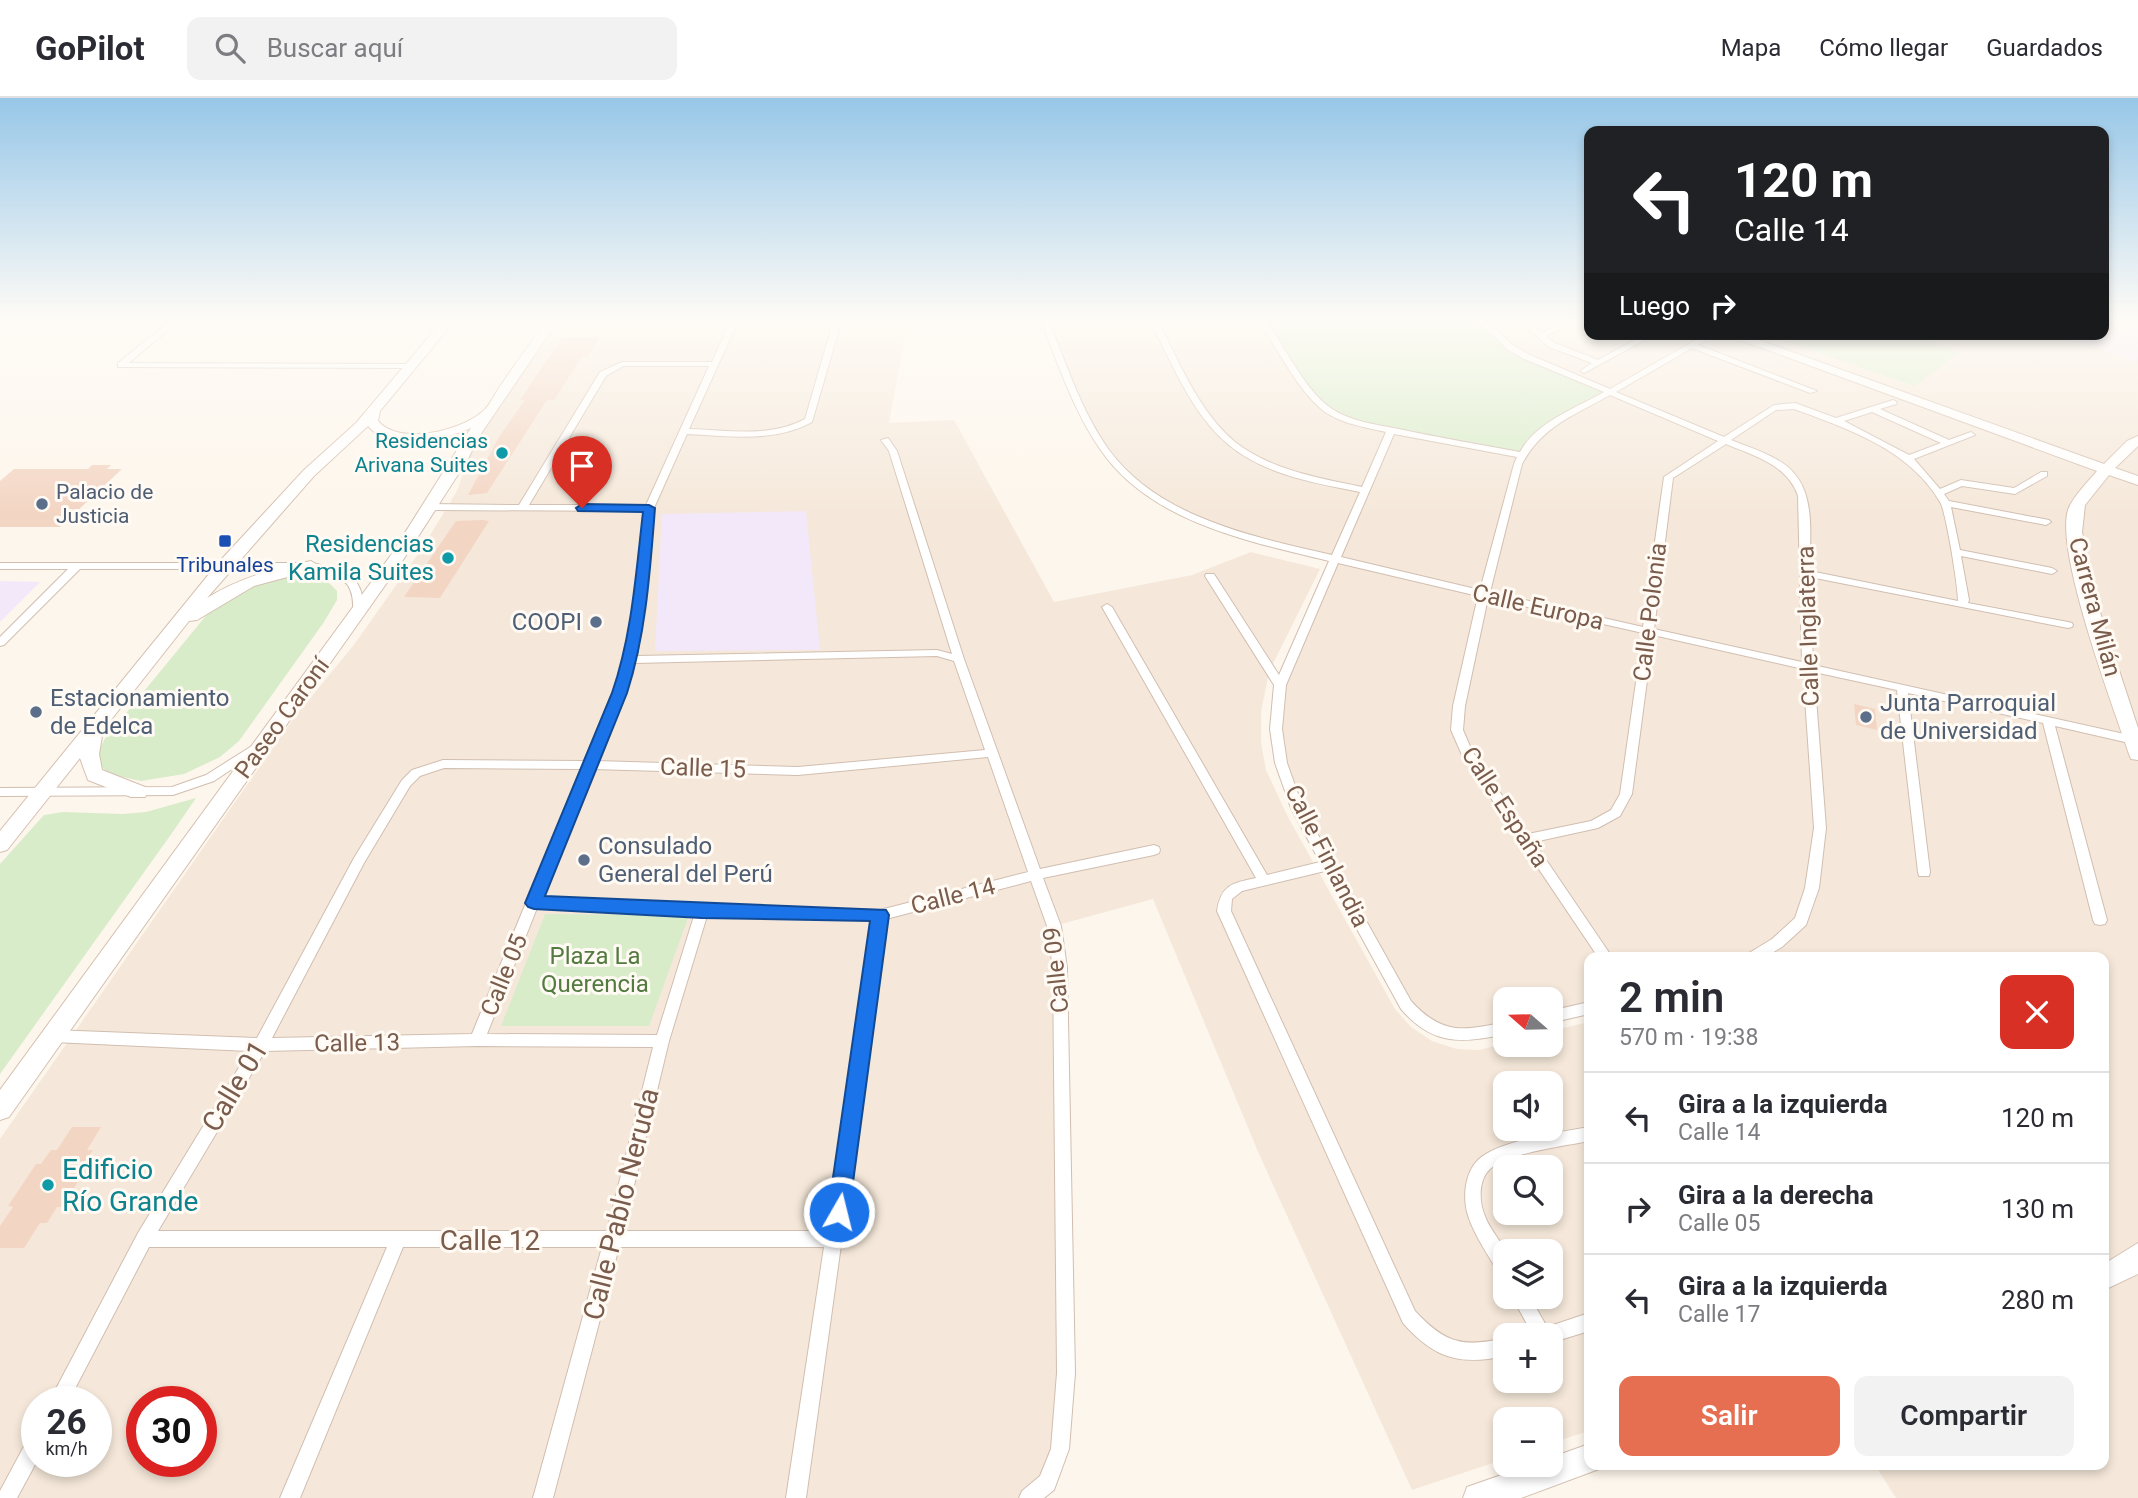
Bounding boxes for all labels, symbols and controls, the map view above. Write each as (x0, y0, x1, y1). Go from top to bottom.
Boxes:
search box (187, 17, 677, 80)
text: GoPilot (35, 29, 145, 68)
icon: search (211, 29, 249, 67)
text: Buscar aquí (267, 33, 403, 63)
text: Mapa (1721, 34, 1781, 62)
text: Cómo llegar (1819, 34, 1948, 62)
text: Guardados (1986, 34, 2103, 62)
text: 120 m (1734, 152, 1873, 209)
icon: left (1619, 154, 1710, 245)
text: Calle 14 (1734, 211, 1849, 249)
icon: right (1704, 287, 1742, 325)
text: Luego (1619, 291, 1690, 321)
place label: Residencias Arivana Suites (354, 429, 488, 477)
pin (552, 436, 612, 508)
marker: Residencias Arivana Suites (494, 445, 510, 461)
icon: arrive (563, 447, 601, 485)
place label: Palacio de Justicia (56, 480, 153, 528)
marker: Palacio de Justicia (34, 496, 50, 512)
place label: Residencias Kamila Suites (288, 530, 434, 586)
marker: Tribunales (217, 533, 233, 549)
street label: Carrera Milán (2063, 534, 2127, 680)
street label: Calle Polonia (1628, 541, 1672, 683)
street label: Calle Inglaterra (1791, 545, 1825, 707)
marker: Residencias Kamila Suites (440, 550, 456, 566)
place label: Tribunales (176, 553, 274, 577)
street label: Calle Europa (1470, 578, 1606, 636)
place label: COOPI (512, 608, 582, 636)
marker: COOPI (588, 614, 604, 630)
street label: Paseo Caroní (229, 651, 336, 784)
place label: Estacionamiento de Edelca (50, 684, 230, 740)
place label: Junta Parroquial de Universidad (1880, 689, 2056, 745)
marker: Estacionamiento de Edelca (28, 704, 44, 720)
marker: Junta Parroquial de Universidad (1858, 709, 1874, 725)
street label: Calle España (1456, 742, 1554, 872)
street label: Calle 15 (660, 753, 746, 783)
street label: Calle Finlandia (1279, 780, 1375, 932)
place label: Consulado General del Perú (598, 832, 773, 888)
marker: Consulado General del Perú (576, 852, 592, 868)
street label: Calle 14 (908, 872, 998, 920)
street label: Calle 09 (1038, 926, 1074, 1014)
street label: Calle 05 (475, 930, 533, 1020)
park label: Plaza La Querencia (541, 942, 649, 998)
text: 2 min (1619, 973, 1724, 1022)
button: close (2000, 975, 2074, 1049)
north arrow (1493, 987, 1563, 1057)
map controls (1493, 987, 1563, 1477)
text: 570 m · 19:38 (1619, 1024, 1758, 1051)
street label: Calle 13 (314, 1028, 400, 1058)
street label: Calle 01 (195, 1034, 275, 1138)
button: sound (1493, 1071, 1563, 1141)
street label: Calle Pablo Neruda (576, 1085, 666, 1323)
text: Gira a la izquierda (1678, 1089, 1888, 1119)
icon: left (1619, 1099, 1657, 1137)
text: 120 m (2001, 1103, 2074, 1133)
text: Calle 14 (1678, 1119, 1760, 1146)
place label: Edificio Río Grande (62, 1153, 198, 1218)
button: search (1493, 1155, 1563, 1225)
position arrow (802, 1175, 876, 1249)
marker: Edificio Río Grande (40, 1177, 56, 1193)
text: Gira a la derecha (1678, 1180, 1874, 1210)
icon: right (1619, 1190, 1657, 1228)
text: 130 m (2001, 1194, 2074, 1224)
text: Calle 05 (1678, 1210, 1760, 1237)
street label: Calle 12 (440, 1224, 540, 1257)
button: layers (1493, 1239, 1563, 1309)
text: Gira a la izquierda (1678, 1271, 1888, 1301)
icon: left (1619, 1281, 1657, 1319)
text: 280 m (2001, 1285, 2074, 1315)
text: Calle 17 (1678, 1301, 1760, 1328)
button: + (1493, 1323, 1563, 1393)
button: Salir (1619, 1376, 1840, 1456)
button: Compartir (1854, 1376, 2074, 1456)
speed limit sign: 30 (126, 1386, 217, 1477)
text: 26 (46, 1402, 87, 1443)
button: − (1493, 1407, 1563, 1477)
text: km/h (45, 1438, 88, 1459)

